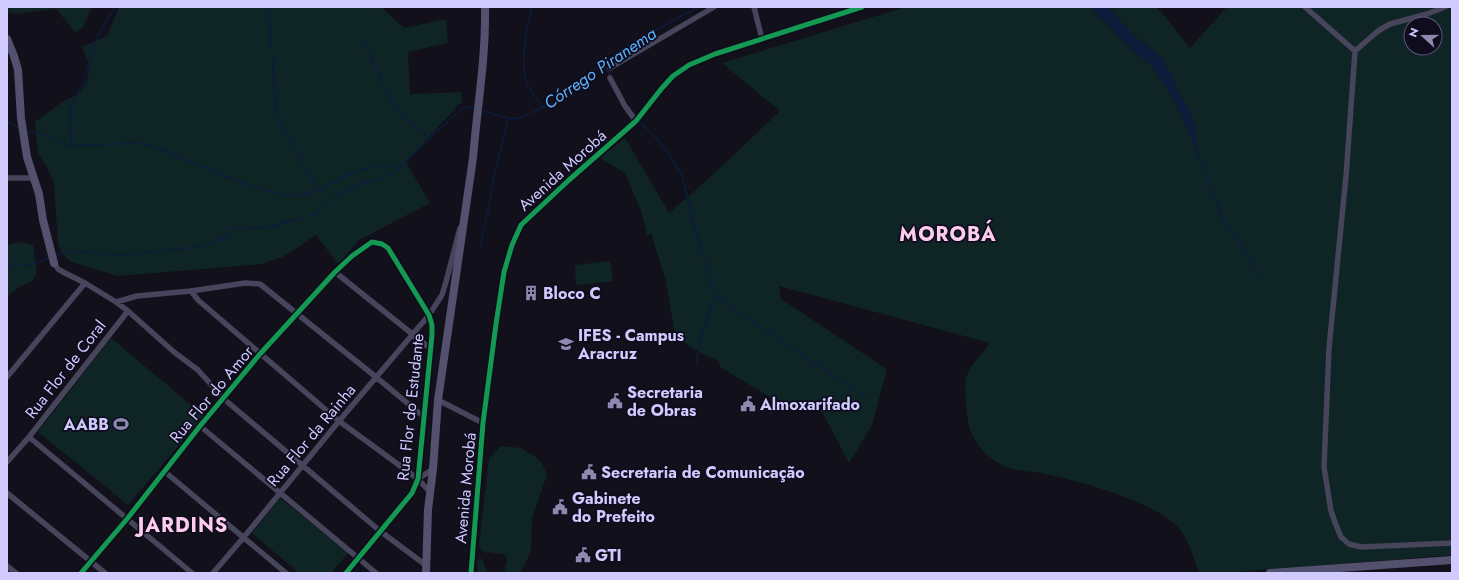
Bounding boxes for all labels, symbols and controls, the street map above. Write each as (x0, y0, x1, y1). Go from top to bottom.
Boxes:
north arrow (1403, 16, 1443, 56)
water label: Córrego Piranema (539, 21, 662, 115)
text: N (1405, 25, 1423, 39)
street label: Avenida Morobá (513, 125, 611, 216)
district label: MOROBÁ (899, 219, 997, 249)
place label: Bloco C (543, 282, 601, 305)
building icon: Bloco C (522, 284, 540, 302)
street label: Rua Flor de Coral (20, 315, 111, 423)
place label: IFES - Campus Aracruz (577, 324, 684, 365)
street label: Rua Flor do Estudante (391, 332, 430, 482)
school or university icon: IFES - Campus Aracruz (557, 335, 575, 353)
street label: Rua Flor do Amor (164, 340, 259, 448)
street label: Rua Flor da Rainha (262, 379, 361, 492)
place label: Secretaria de Obras (627, 381, 703, 422)
public building icon: Secretaria de Obras (606, 392, 624, 410)
place label: Almoxarifado (759, 393, 860, 416)
public building icon: Almoxarifado (739, 395, 757, 413)
place label: AABB (63, 413, 109, 436)
sports icon: AABB (112, 415, 130, 433)
street label: Avenida Morobá (449, 431, 482, 545)
place label: Secretaria de Comunicação (601, 461, 805, 484)
public building icon: Secretaria de Comunicação (580, 463, 598, 481)
place label: Gabinete do Prefeito (572, 487, 655, 528)
public building icon: Gabinete do Prefeito (551, 498, 569, 516)
district label: JARDINS (134, 511, 228, 540)
place label: GTI (595, 544, 622, 567)
public building icon: GTI (574, 546, 592, 564)

